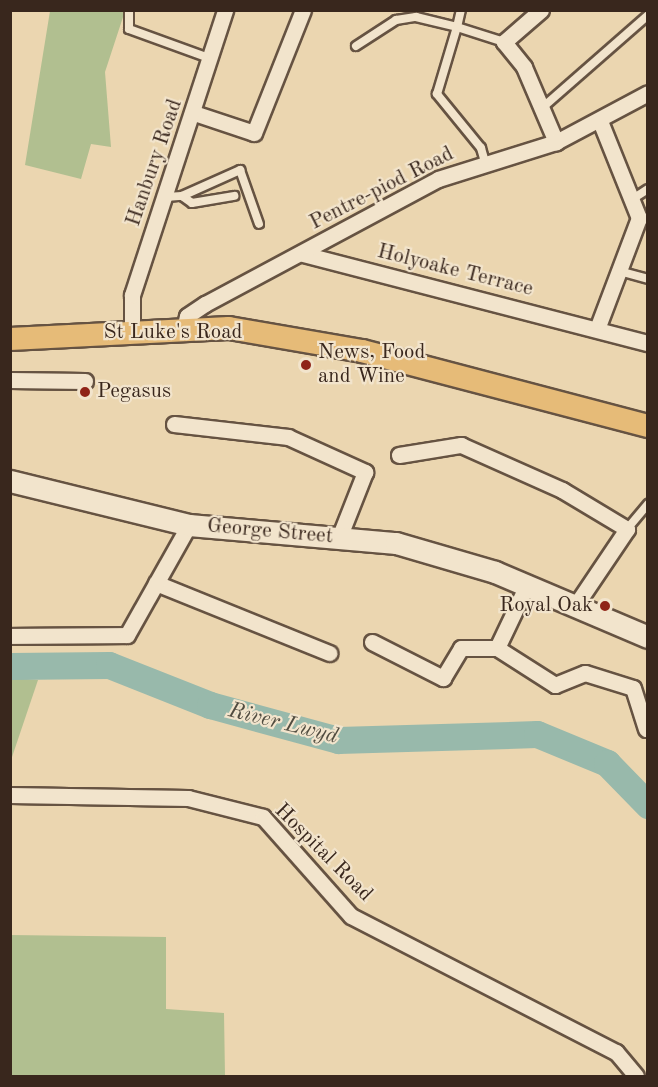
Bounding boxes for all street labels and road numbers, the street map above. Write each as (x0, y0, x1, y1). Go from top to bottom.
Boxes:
street label: Hanbury Road (121, 96, 189, 230)
street label: Pentre-piod Road (306, 142, 458, 236)
street label: Holyoake Terrace (375, 239, 535, 303)
street label: St Luke's Road (104, 320, 242, 346)
street label: George Street (206, 514, 334, 550)
street label: Hospital Road (269, 799, 377, 907)

